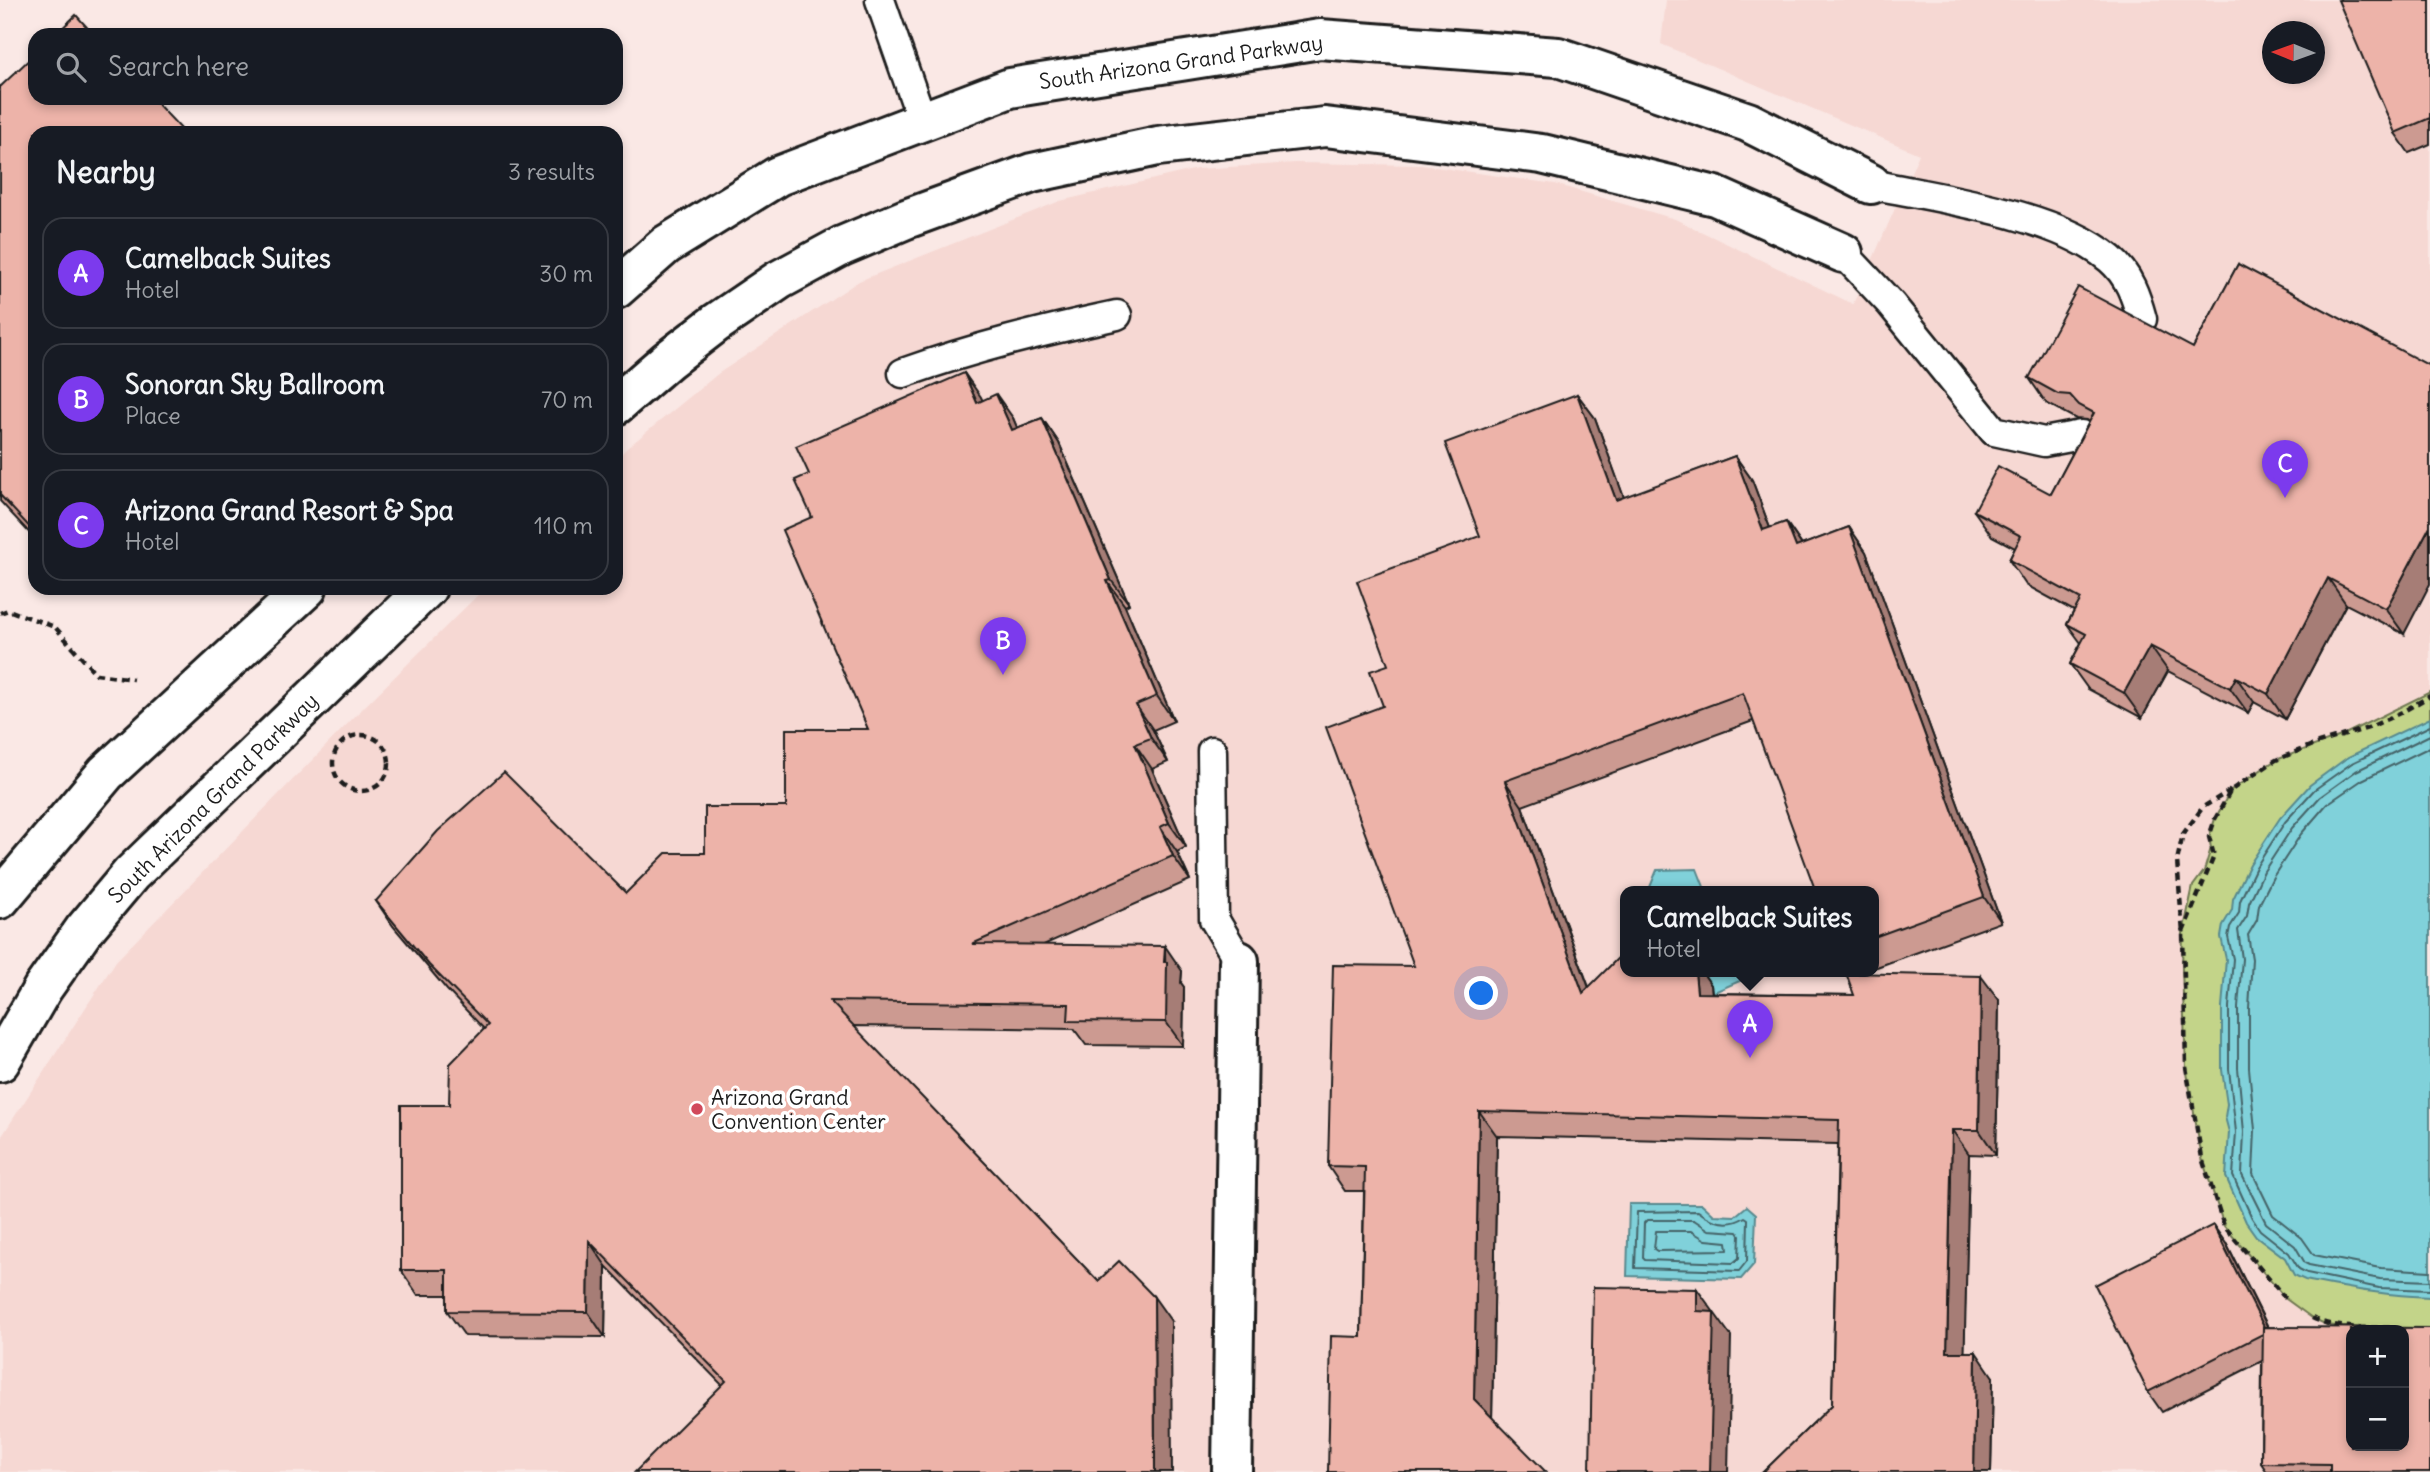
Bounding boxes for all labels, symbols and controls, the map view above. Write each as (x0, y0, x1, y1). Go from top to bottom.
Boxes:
north arrow (2262, 21, 2325, 84)
search box (28, 28, 623, 105)
street label: South Arizona Grand Parkway (1037, 29, 1325, 95)
icon: search (52, 48, 90, 86)
text: Search here (108, 50, 249, 83)
text: Nearby (56, 153, 156, 191)
text: 3 results (508, 157, 595, 186)
text: Camelback Suites (125, 242, 331, 275)
text: A (74, 259, 88, 288)
text: 30 m (539, 259, 593, 288)
text: Hotel (125, 275, 179, 304)
text: Sonoran Sky Ballroom (125, 368, 385, 401)
text: B (73, 385, 89, 414)
text: 70 m (541, 385, 593, 414)
text: Place (125, 401, 181, 430)
pin: C (2262, 440, 2308, 498)
text: Arizona Grand Resort & Spa (125, 494, 454, 527)
text: C (73, 511, 89, 540)
text: 110 m (534, 511, 593, 540)
text: Hotel (125, 527, 179, 556)
pin: B (980, 617, 1026, 675)
street label: South Arizona Grand Parkway (102, 687, 324, 909)
popup (1620, 886, 1879, 977)
text: Camelback Suites (1647, 901, 1852, 934)
text: Hotel (1647, 934, 1701, 963)
your location (1464, 976, 1498, 1010)
pin: A (1727, 1000, 1773, 1058)
place label: Arizona Grand Convention Center (711, 1084, 886, 1135)
marker: Arizona Grand Convention Center (689, 1101, 705, 1117)
map controls (2346, 1325, 2409, 1451)
button: + (2346, 1325, 2409, 1388)
button: − (2346, 1388, 2409, 1451)

